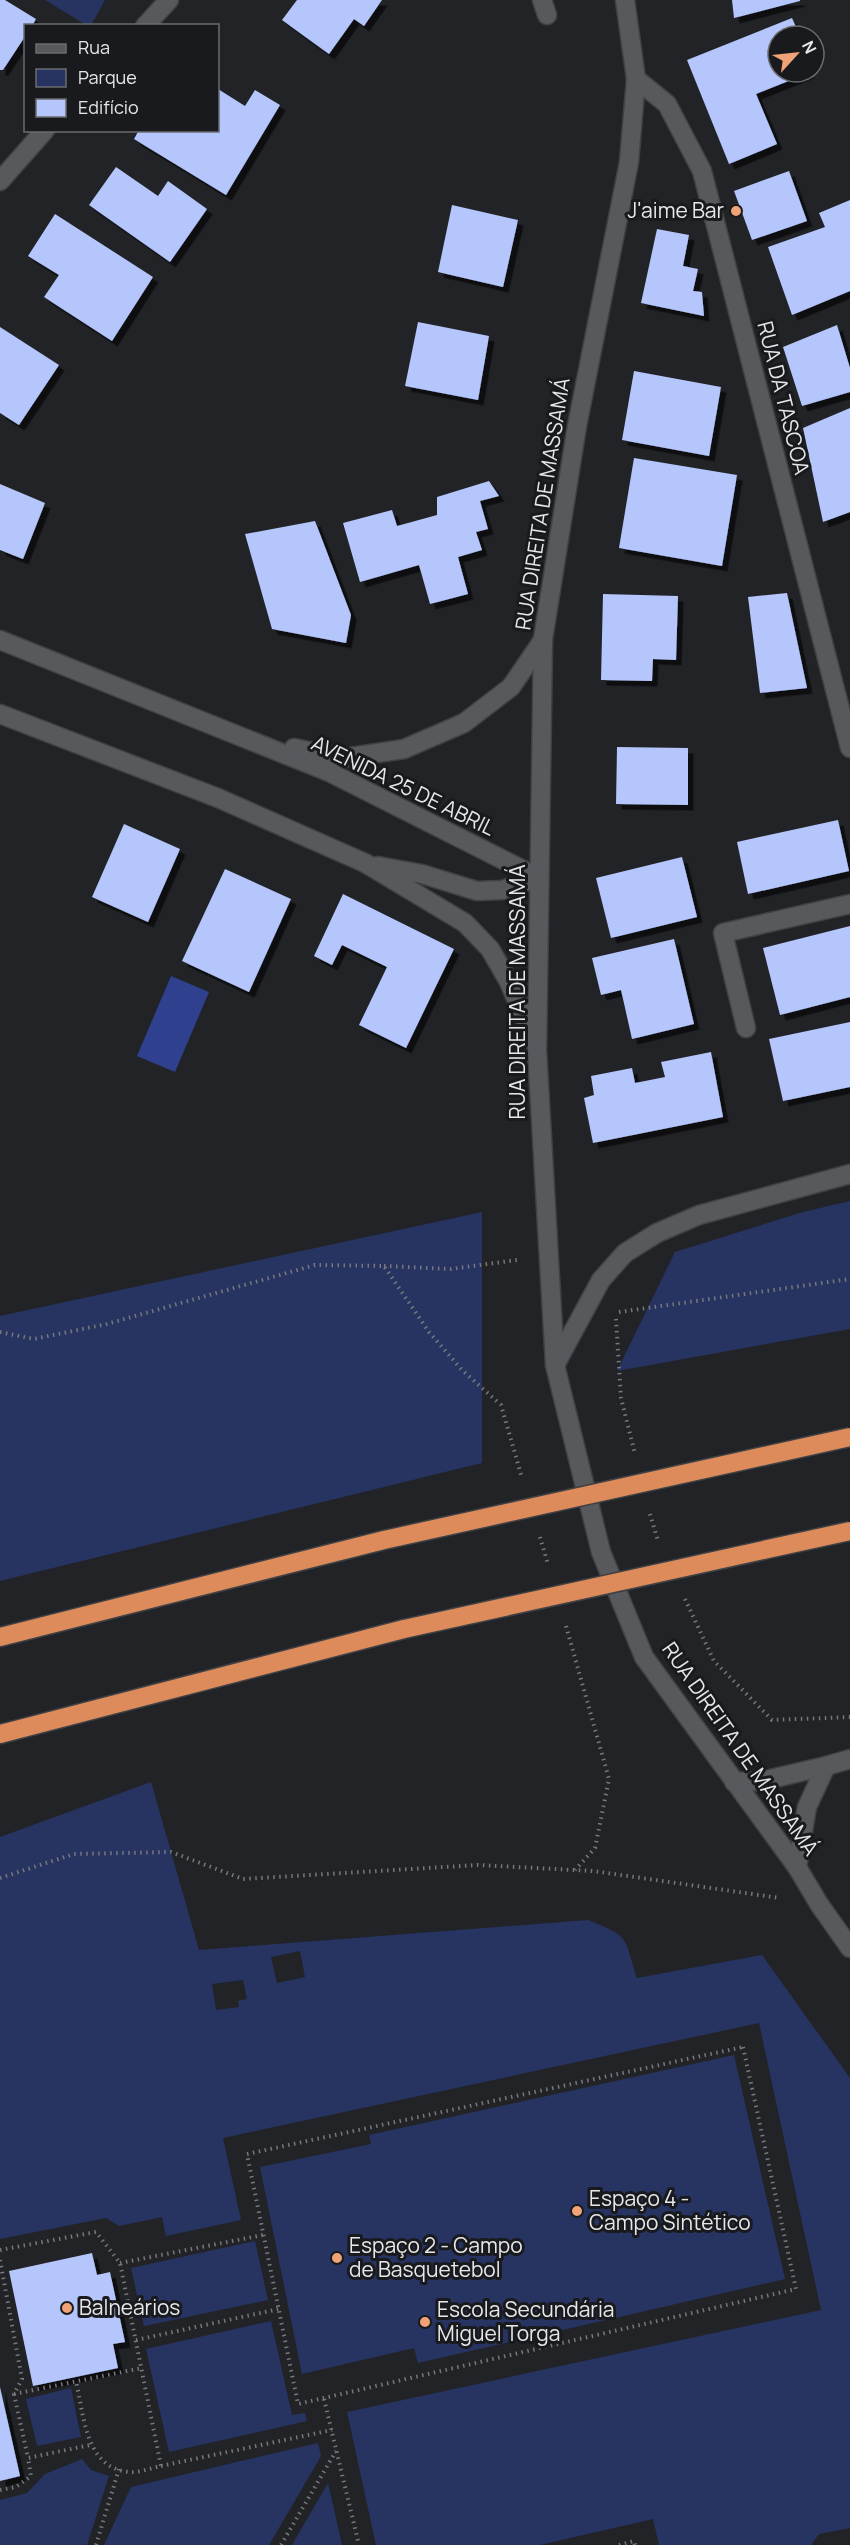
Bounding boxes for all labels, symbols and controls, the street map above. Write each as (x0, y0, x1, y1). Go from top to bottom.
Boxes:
legend (24, 24, 219, 132)
north arrow (766, 24, 826, 84)
text: Rua (78, 35, 110, 59)
text: N (797, 37, 822, 57)
text: Parque (78, 65, 137, 89)
text: Edifício (78, 95, 139, 119)
place label: J'aime Bar (628, 196, 724, 224)
marker: J'aime Bar (729, 204, 743, 218)
street label: RUA DA TASCOA (751, 318, 817, 477)
street label: RUA DIREITA DE MASSAMÁ (508, 376, 576, 632)
street label: AVENIDA 25 DE ABRIL (307, 729, 500, 842)
street label: RUA DIREITA DE MASSAMÁ (503, 865, 531, 1119)
street label: RUA DIREITA DE MASSAMÁ (656, 1636, 825, 1861)
place label: Espaço 4 - Campo Sintético (589, 2184, 751, 2236)
marker: Espaço 4 - Campo Sintético (570, 2204, 584, 2218)
place label: Espaço 2 - Campo de Basquetebol (349, 2231, 523, 2283)
marker: Espaço 2 - Campo de Basquetebol (330, 2251, 344, 2265)
place label: Balneários (79, 2293, 180, 2321)
place label: Escola Secundária Miguel Torga (437, 2295, 614, 2347)
marker: Balneários (60, 2301, 74, 2315)
marker: Escola Secundária Miguel Torga (418, 2315, 432, 2329)

